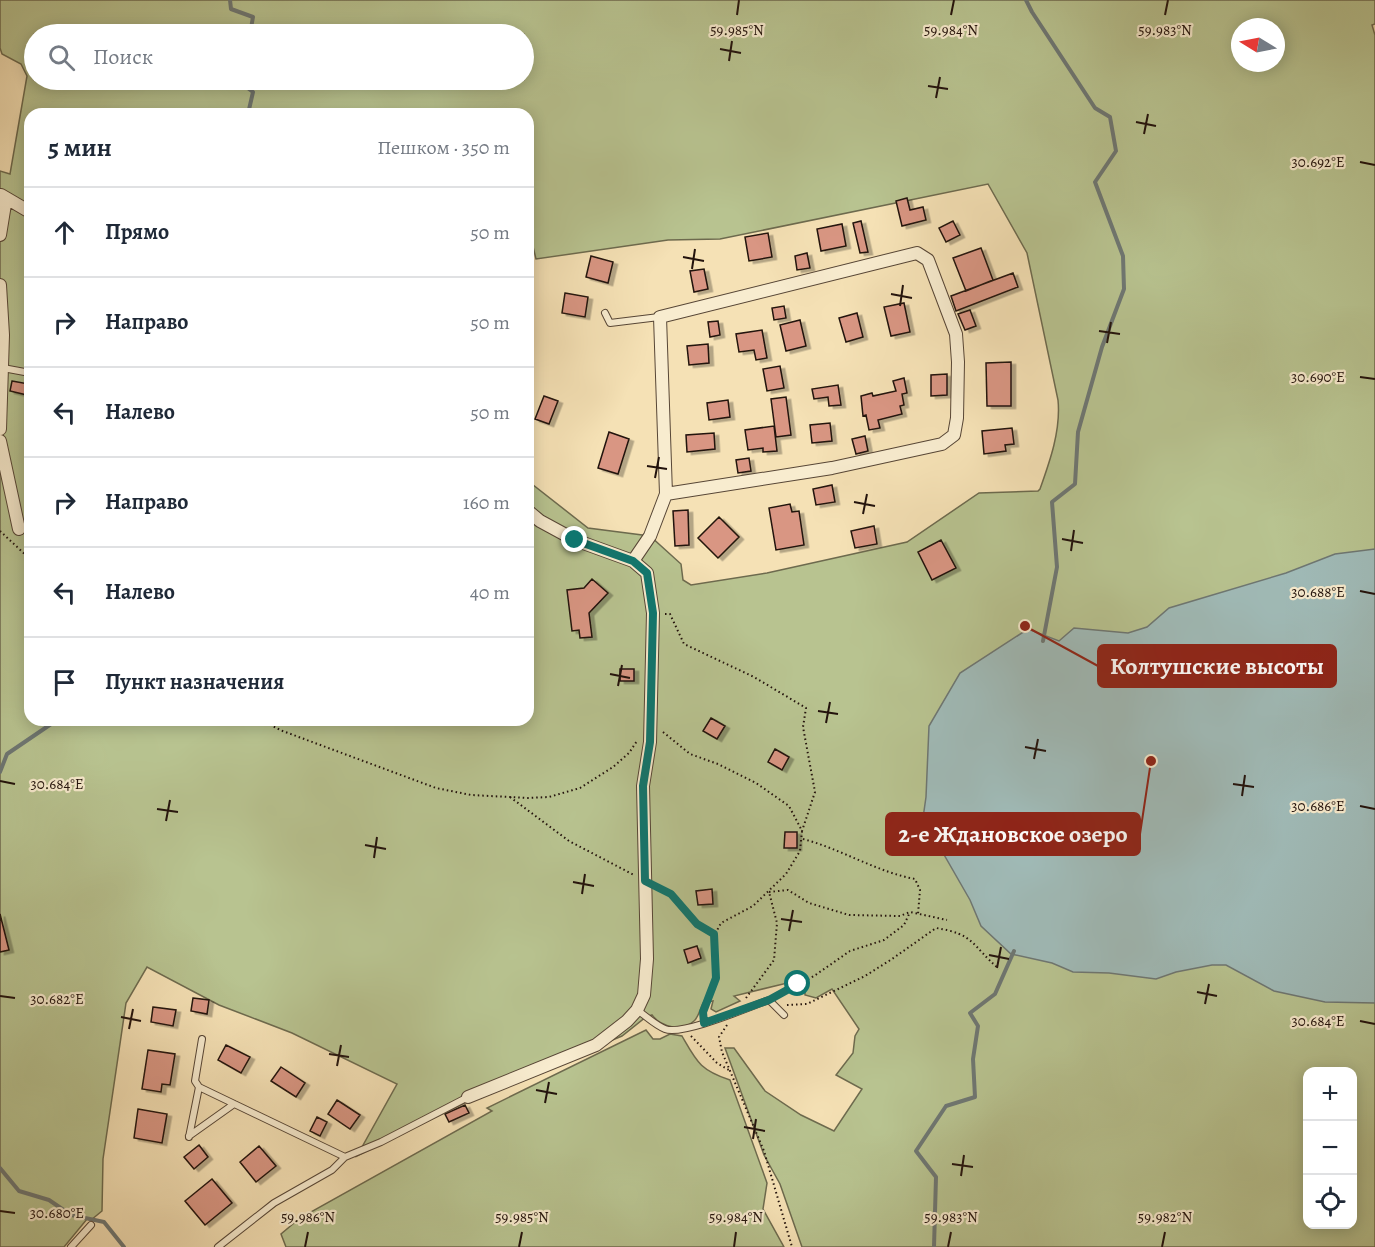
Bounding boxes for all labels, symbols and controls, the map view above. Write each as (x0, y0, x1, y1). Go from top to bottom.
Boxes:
north arrow (1231, 18, 1285, 72)
text: 59.985°N (710, 20, 764, 40)
text: 59.984°N (924, 20, 978, 40)
text: 59.983°N (1138, 20, 1192, 40)
search box (24, 24, 534, 90)
icon: search (45, 41, 78, 74)
text: Поиск (93, 42, 153, 72)
text: 5 мин (48, 130, 112, 165)
text: Пешком · 350 m (377, 134, 510, 161)
text: 30.692°E (1291, 152, 1345, 172)
icon: ahead (48, 216, 81, 249)
text: Прямо (105, 217, 169, 247)
text: 50 m (470, 219, 510, 246)
icon: right (48, 306, 81, 339)
text: Направо (105, 307, 188, 337)
text: 50 m (470, 309, 510, 336)
text: 30.690°E (1291, 367, 1345, 387)
icon: left (48, 396, 81, 429)
text: Налево (105, 397, 175, 427)
text: 50 m (470, 399, 510, 426)
icon: right (48, 486, 81, 519)
text: Направо (105, 487, 188, 517)
text: 160 m (463, 489, 510, 516)
route end (561, 526, 587, 552)
icon: left (48, 576, 81, 609)
text: Налево (105, 577, 175, 607)
text: 40 m (470, 579, 510, 606)
text: 30.688°E (1291, 582, 1345, 602)
callout: Колтушские высоты (1098, 645, 1336, 687)
text: Колтушские высоты (1110, 650, 1324, 682)
icon: arrive (48, 666, 81, 699)
text: Пункт назначения (105, 667, 284, 697)
text: 30.684°E (30, 774, 84, 794)
text: 30.686°E (1291, 796, 1345, 816)
callout: 2-е Ждановское озеро (886, 813, 1140, 855)
text: 2-е Ждановское озеро (898, 818, 1128, 850)
route start (784, 970, 810, 996)
text: 30.682°E (30, 989, 84, 1009)
text: 30.684°E (1291, 1011, 1345, 1031)
map controls (1303, 1067, 1357, 1229)
button: + (1303, 1067, 1357, 1121)
button: − (1303, 1121, 1357, 1175)
button: locate (1303, 1175, 1357, 1229)
text: 30.680°E (30, 1203, 84, 1223)
text: 59.986°N (281, 1207, 335, 1227)
text: 59.985°N (495, 1207, 549, 1227)
text: 59.984°N (709, 1207, 763, 1227)
text: 59.983°N (924, 1207, 978, 1227)
text: 59.982°N (1138, 1207, 1192, 1227)

